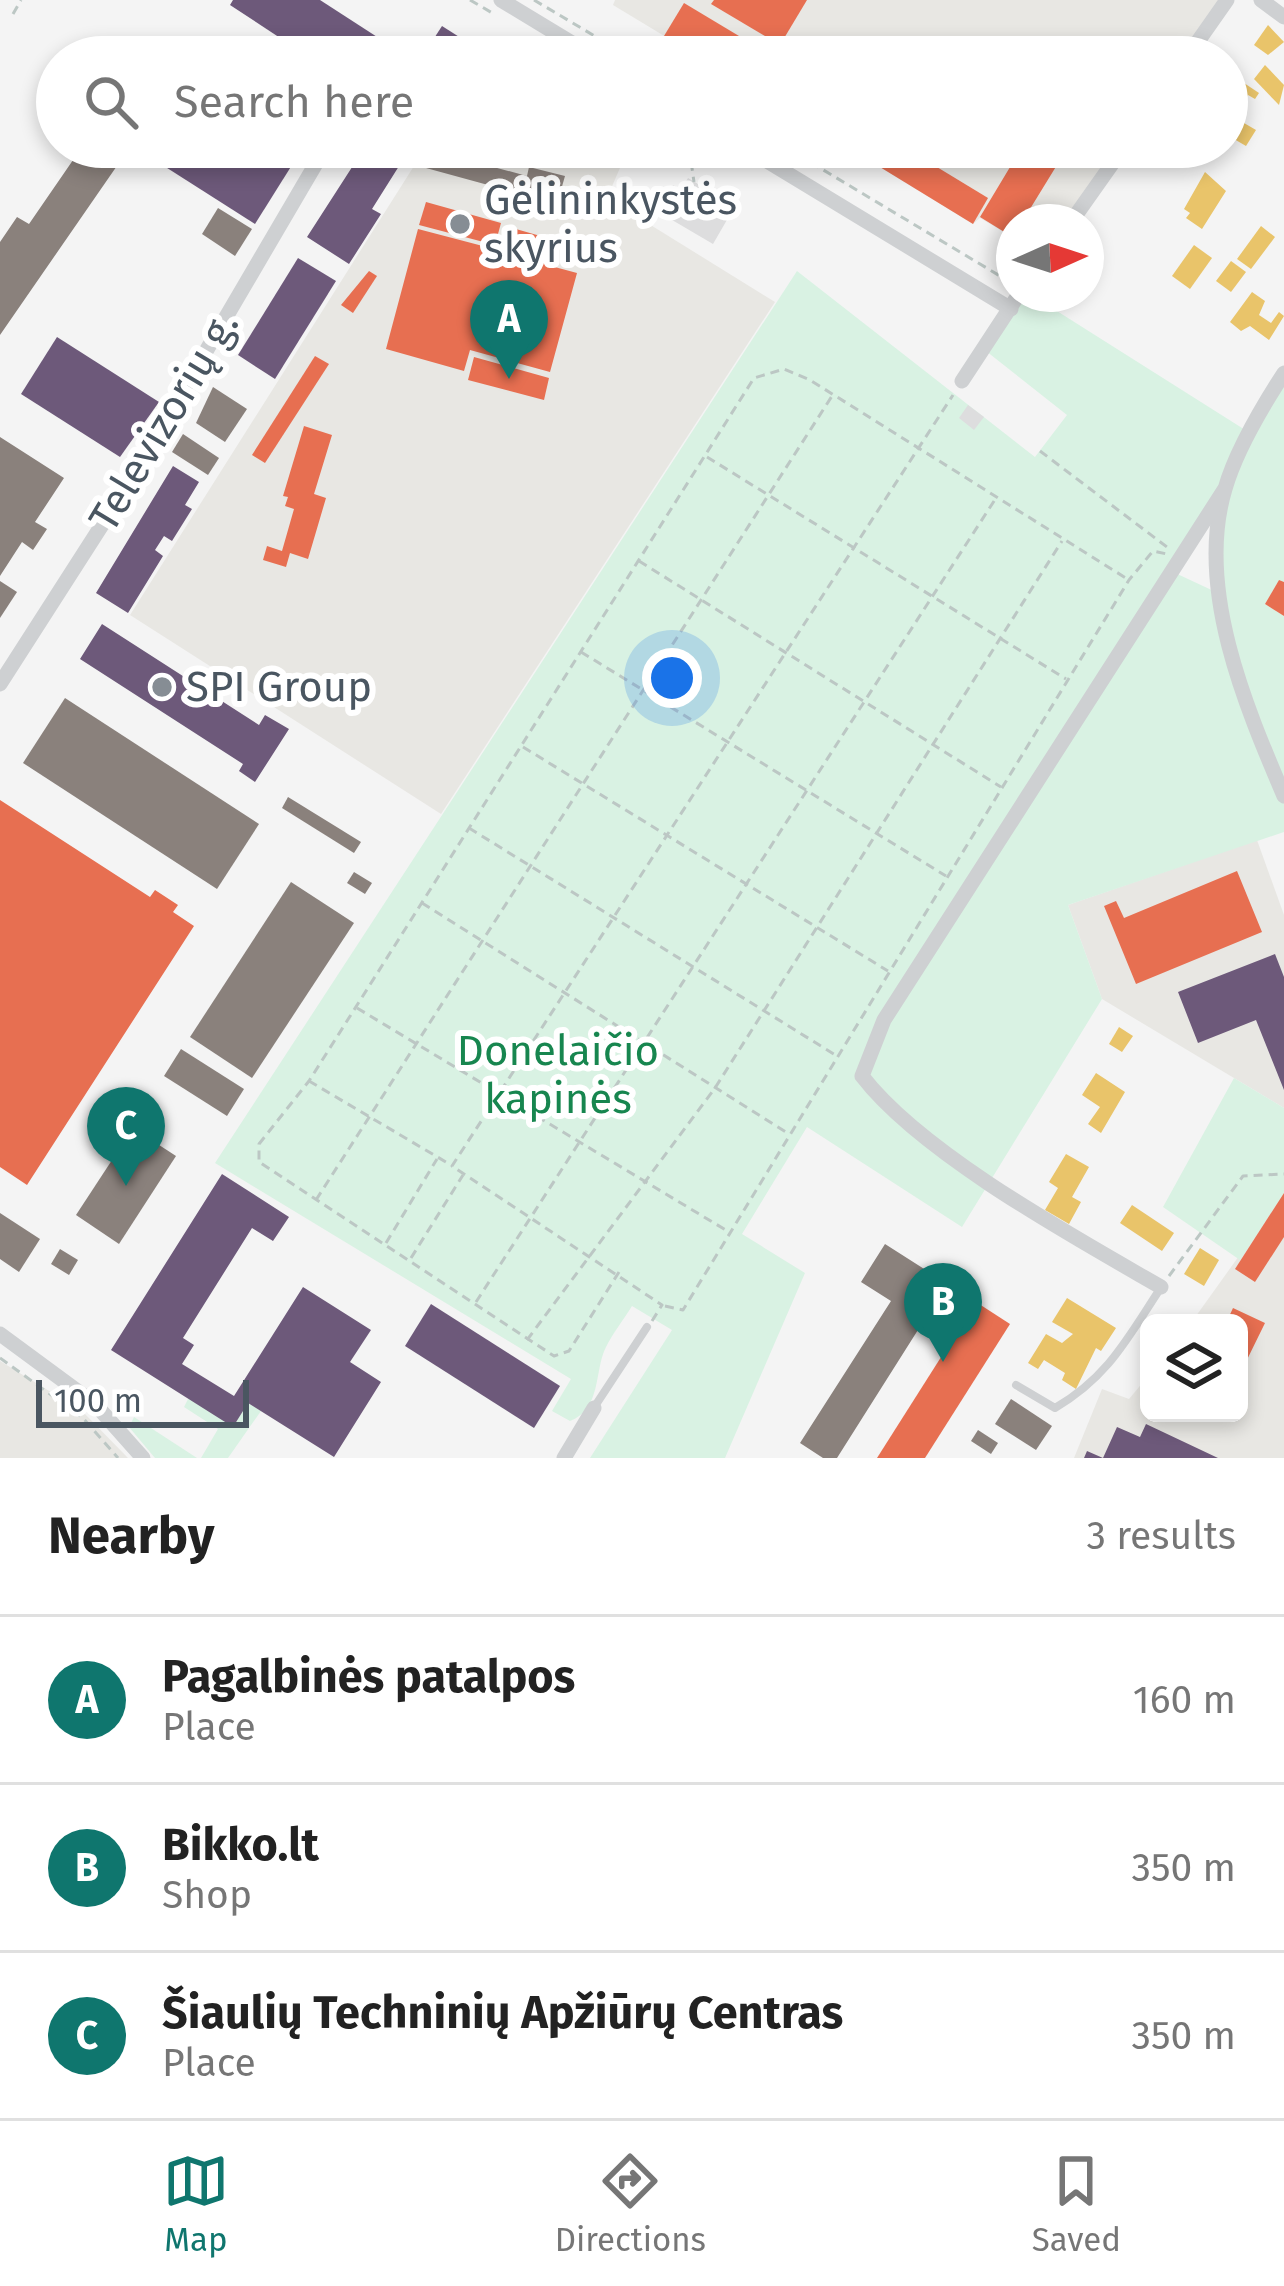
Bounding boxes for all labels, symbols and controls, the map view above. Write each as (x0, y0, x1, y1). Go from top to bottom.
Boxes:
search box (36, 36, 1248, 168)
icon: search (78, 69, 144, 135)
text: Search here (174, 75, 414, 129)
place label: Gėlininkystės skyrius (484, 175, 737, 273)
north arrow (996, 204, 1104, 312)
marker: Gėlininkystės skyrius (447, 211, 473, 237)
pin: A (470, 280, 548, 379)
street label: Televizorių g. (79, 302, 249, 540)
your location (642, 648, 702, 708)
place label: SPI Group (186, 662, 372, 712)
marker: SPI Group (149, 674, 175, 700)
park label: Donelaičio kapinės (457, 1026, 659, 1124)
pin: C (87, 1087, 165, 1186)
pin: B (904, 1263, 982, 1362)
map controls (1140, 1314, 1248, 1422)
button: layers (1140, 1314, 1248, 1422)
scale bar (36, 1374, 249, 1427)
text: 100 m (54, 1381, 142, 1421)
text: Nearby (48, 1505, 214, 1567)
text: 3 results (1086, 1513, 1236, 1559)
text: Pagalbinės patalpos (162, 1650, 575, 1704)
text: A (75, 1677, 99, 1723)
text: 160 m (1133, 1677, 1236, 1723)
text: Place (162, 1704, 256, 1750)
text: Bikko.lt (162, 1818, 319, 1872)
text: B (75, 1845, 99, 1891)
text: 350 m (1131, 1845, 1236, 1891)
text: Shop (162, 1872, 252, 1918)
text: Šiaulių Techninių Apžiūrų Centras (162, 1986, 843, 2040)
text: C (76, 2013, 98, 2059)
text: 350 m (1131, 2013, 1236, 2059)
text: Place (162, 2040, 256, 2086)
tab: Map (163, 2148, 229, 2260)
tab: Directions (555, 2148, 706, 2260)
tab: Saved (1032, 2148, 1121, 2260)

